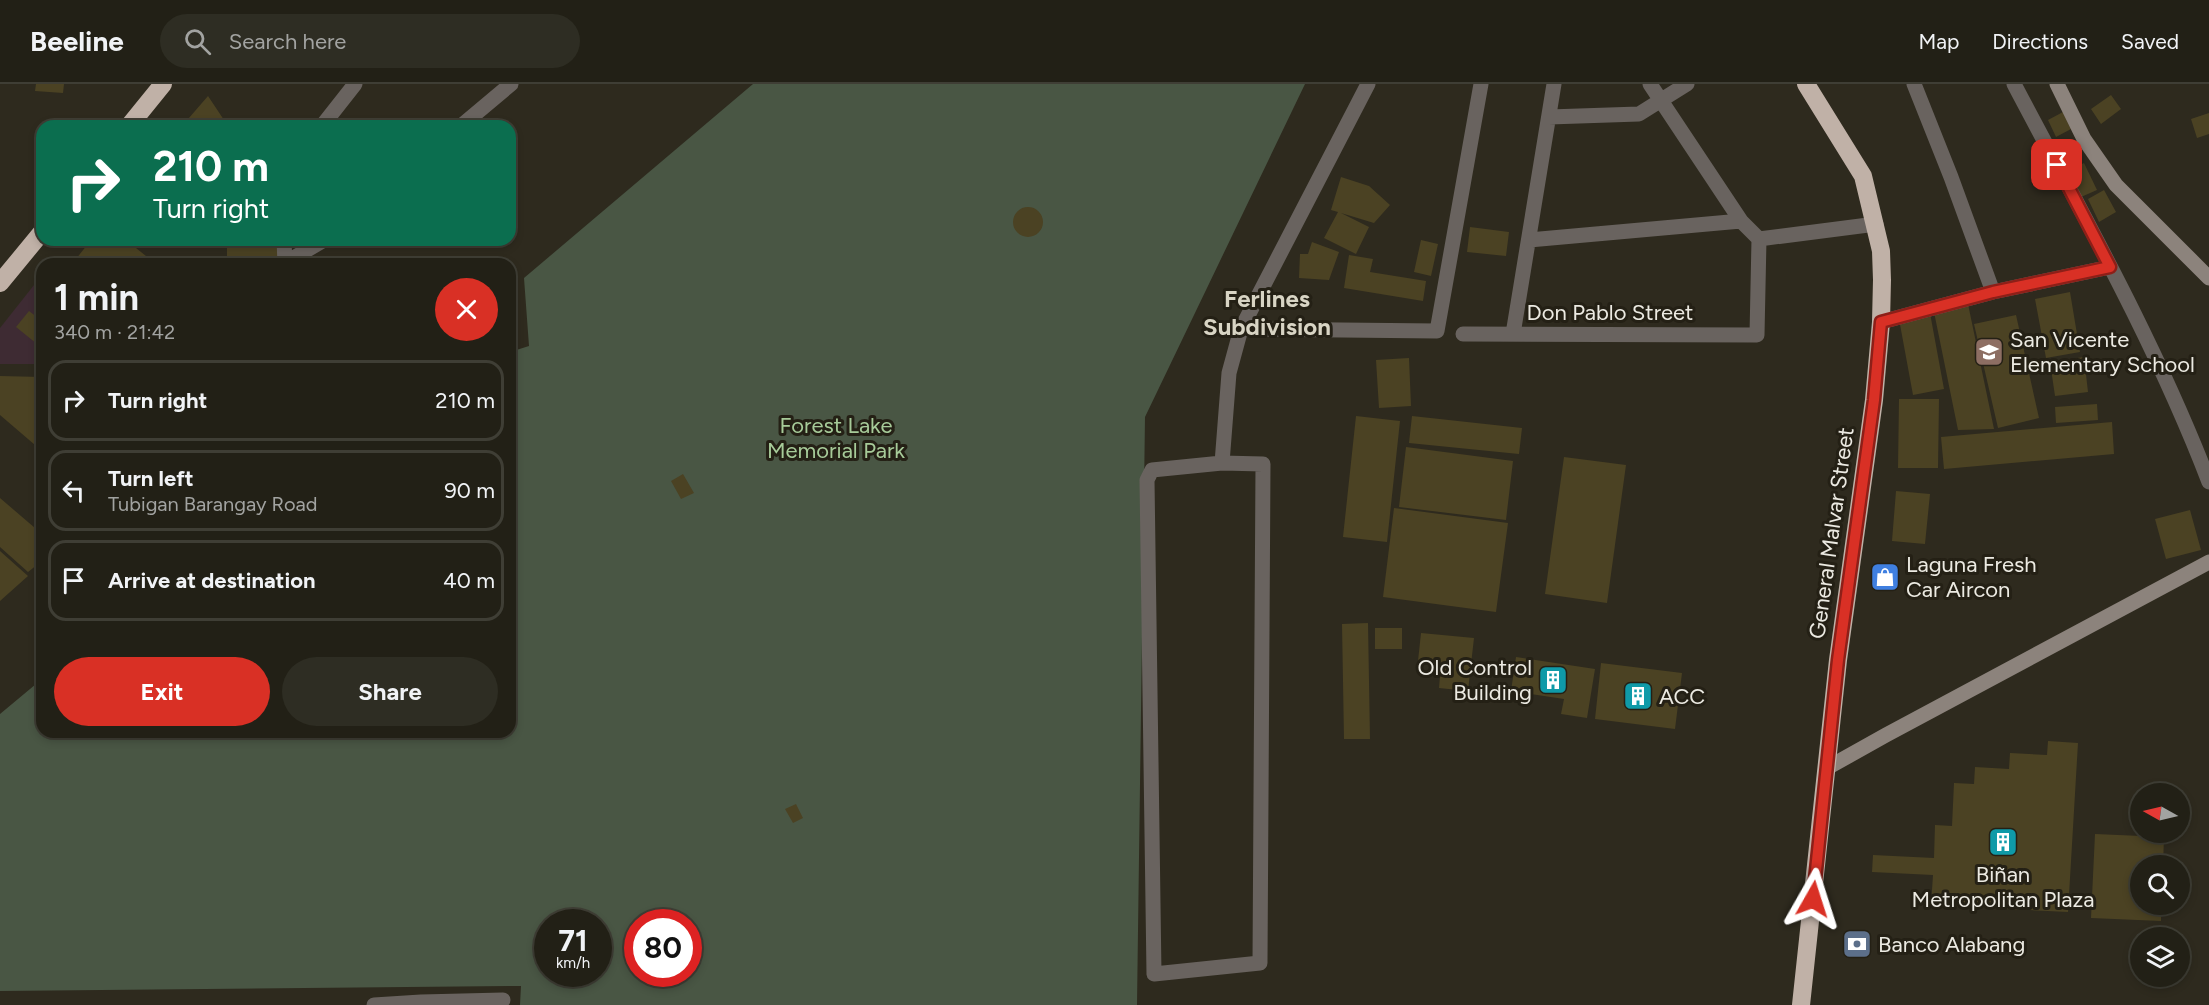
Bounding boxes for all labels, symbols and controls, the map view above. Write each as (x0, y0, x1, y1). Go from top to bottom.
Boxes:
search box (160, 14, 580, 68)
text: Beeline (30, 24, 124, 58)
icon: search (181, 25, 214, 58)
text: Search here (229, 28, 346, 55)
text: Map (1918, 29, 1959, 54)
text: Directions (1992, 29, 2088, 54)
text: Saved (2121, 29, 2179, 54)
pin (2031, 139, 2082, 190)
text: 210 m (153, 141, 269, 192)
icon: right (54, 144, 132, 222)
icon: arrive (2040, 148, 2073, 181)
text: Turn right (153, 192, 269, 225)
text: 1 min (54, 276, 139, 319)
button: close (435, 278, 498, 341)
district label: Ferlines Subdivision (1203, 284, 1331, 341)
street label: Don Pablo Street (1527, 299, 1693, 326)
text: 340 m · 21:42 (54, 320, 175, 344)
place label: San Vicente Elementary School (2010, 326, 2195, 378)
school or university icon: San Vicente Elementary School (1973, 336, 2005, 368)
icon: right (57, 384, 90, 417)
text: Turn right (108, 387, 207, 414)
text: 210 m (435, 387, 495, 414)
park label: Forest Lake Memorial Park (767, 412, 905, 464)
street label: General Malvar Street (1803, 425, 1860, 641)
text: Turn left (108, 465, 194, 492)
icon: left (57, 474, 90, 507)
text: 90 m (444, 477, 495, 504)
text: Tubigan Barangay Road (108, 492, 318, 516)
place label: Laguna Fresh Car Aircon (1906, 551, 2036, 603)
shop icon: Laguna Fresh Car Aircon (1869, 561, 1901, 593)
icon: arrive (57, 564, 90, 597)
text: Arrive at destination (108, 567, 316, 594)
text: 40 m (443, 567, 495, 594)
place label: Old Control Building (1418, 654, 1532, 706)
button: Exit (54, 657, 270, 726)
button: Share (282, 657, 498, 726)
building icon: Old Control Building (1537, 664, 1569, 696)
building icon: ACC (1622, 680, 1654, 712)
place label: ACC (1659, 683, 1705, 710)
north arrow (2130, 783, 2190, 843)
map controls (2130, 783, 2190, 987)
building icon: Biñan Metropolitan Plaza (1987, 826, 2019, 858)
button: search (2130, 855, 2190, 915)
place label: Biñan Metropolitan Plaza (1912, 861, 2094, 913)
position arrow (1781, 867, 1845, 931)
speed limit sign: 80 (624, 909, 702, 987)
text: 71 (558, 922, 588, 959)
button: layers (2130, 927, 2190, 987)
bank icon: Banco Alabang (1841, 928, 1873, 960)
place label: Banco Alabang (1878, 931, 2025, 958)
text: km/h (556, 954, 590, 972)

